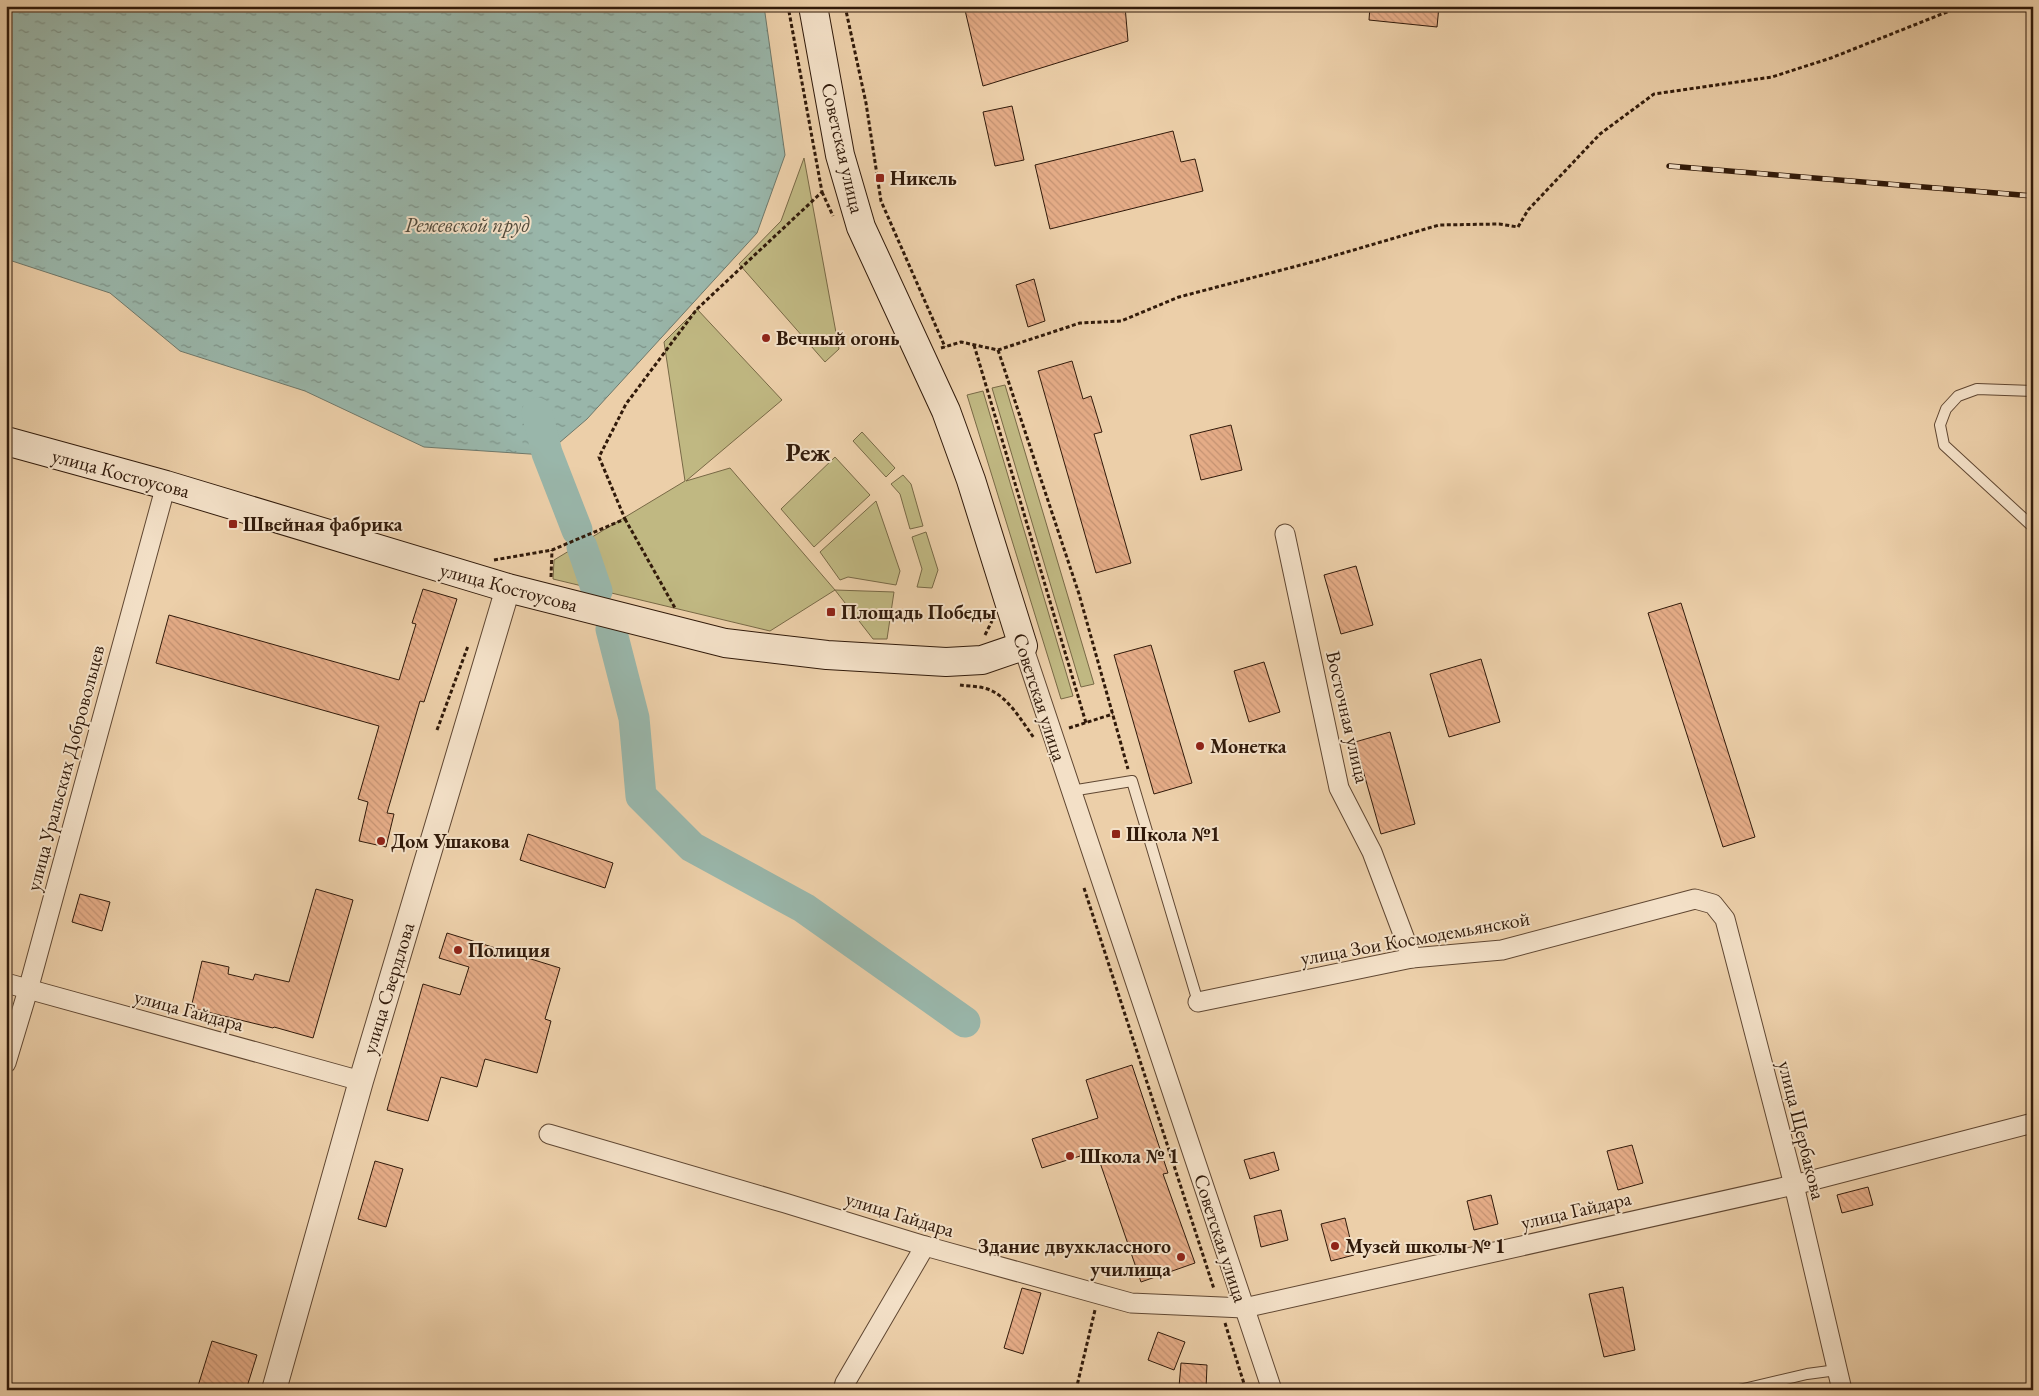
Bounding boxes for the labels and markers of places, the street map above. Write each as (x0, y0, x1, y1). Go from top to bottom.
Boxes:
place label: Никель (890, 165, 957, 191)
marker: Никель (874, 172, 886, 184)
place label: Вечный огонь (776, 325, 900, 351)
marker: Вечный огонь (760, 332, 772, 344)
place label: Швейная фабрика (243, 511, 403, 537)
marker: Швейная фабрика (227, 518, 239, 530)
place label: Площадь Победы (841, 599, 996, 625)
marker: Площадь Победы (825, 606, 837, 618)
place label: Монетка (1210, 733, 1287, 759)
marker: Монетка (1194, 740, 1206, 752)
place label: Школа №1 (1126, 821, 1220, 847)
place label: Дом Ушакова (391, 828, 510, 854)
marker: Школа №1 (1110, 828, 1122, 840)
marker: Дом Ушакова (375, 835, 387, 847)
place label: Полиция (468, 937, 551, 963)
marker: Полиция (452, 944, 464, 956)
place label: Школа № 1 (1080, 1143, 1179, 1169)
marker: Школа № 1 (1064, 1150, 1076, 1162)
place label: Здание двухклассного училища (978, 1233, 1171, 1282)
place label: Музей школы № 1 (1345, 1233, 1505, 1259)
marker: Музей школы № 1 (1329, 1240, 1341, 1252)
marker: Здание двухклассного училища (1175, 1251, 1187, 1263)

